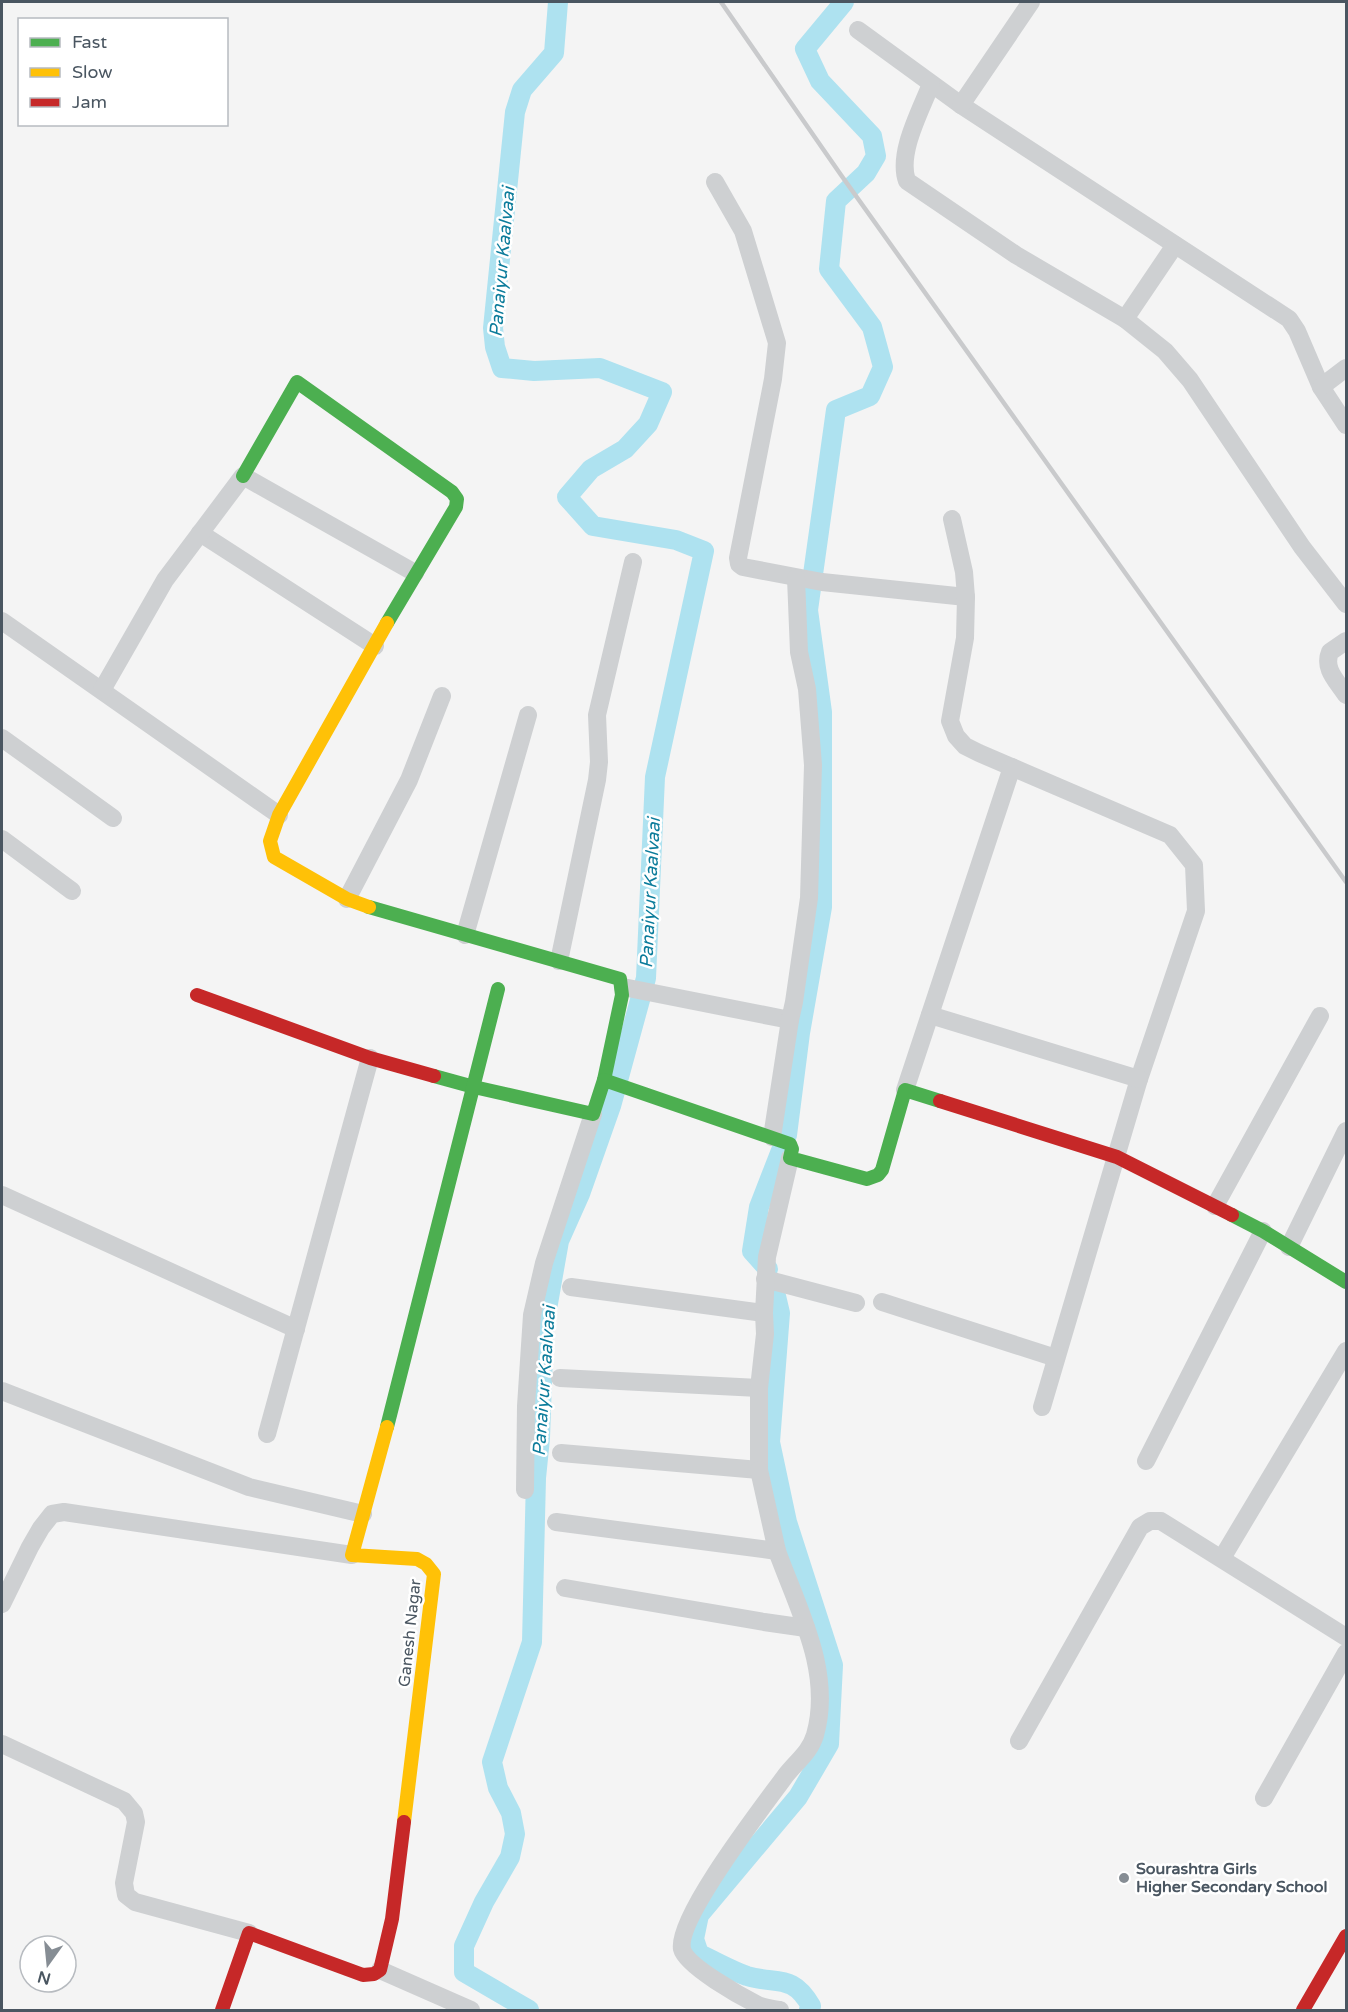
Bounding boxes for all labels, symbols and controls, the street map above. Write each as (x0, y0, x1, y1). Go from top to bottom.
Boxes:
legend (18, 18, 228, 126)
text: Fast (72, 31, 107, 53)
text: Slow (72, 61, 113, 83)
text: Jam (72, 91, 107, 113)
water label: Panaiyur Kaalvaai (484, 184, 520, 338)
water label: Panaiyur Kaalvaai (635, 815, 665, 969)
water label: Panaiyur Kaalvaai (528, 1303, 560, 1457)
street label: Ganesh Nagar (394, 1577, 426, 1688)
place label: Sourashtra Girls Higher Secondary School (1136, 1859, 1327, 1897)
marker: Sourashtra Girls Higher Secondary School (1117, 1871, 1131, 1885)
north arrow (18, 1934, 78, 1994)
text: N (36, 1966, 53, 1989)

